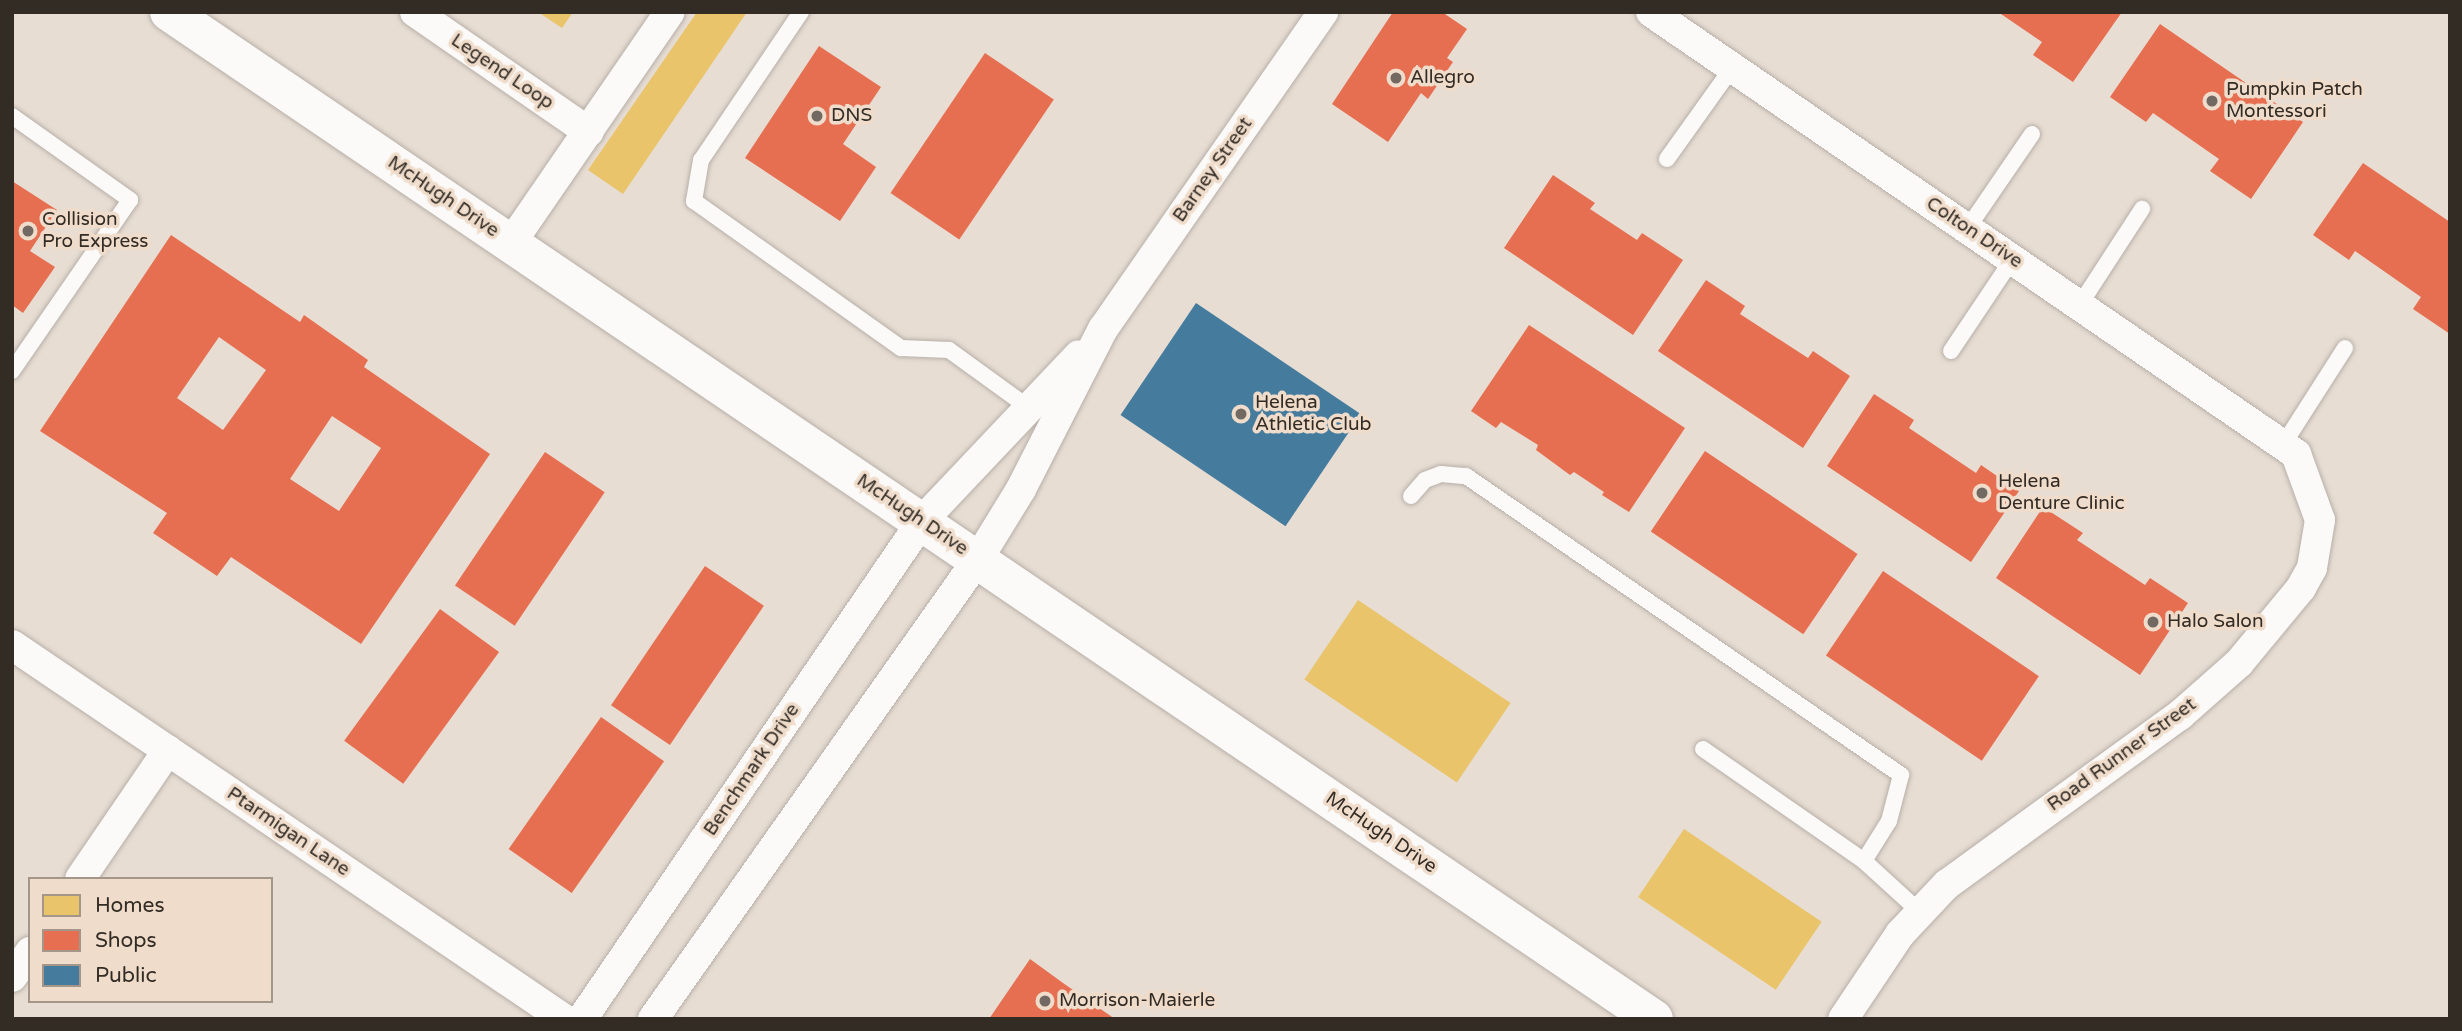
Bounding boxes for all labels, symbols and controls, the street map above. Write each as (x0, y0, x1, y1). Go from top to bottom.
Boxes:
street label: Legend Loop (446, 29, 558, 115)
place label: Allegro (1410, 67, 1475, 89)
marker: Allegro (1388, 70, 1404, 86)
place label: Pumpkin Patch Montessori (2226, 79, 2363, 123)
marker: Pumpkin Patch Montessori (2204, 93, 2220, 109)
place label: DNS (831, 105, 872, 127)
marker: DNS (809, 108, 825, 124)
street label: Barney Street (1168, 113, 1258, 227)
street label: McHugh Drive (383, 151, 503, 243)
street label: Colton Drive (1922, 192, 2026, 274)
place label: Collision Pro Express (42, 209, 148, 253)
marker: Collision Pro Express (20, 223, 36, 239)
place label: Helena Athletic Club (1255, 392, 1372, 436)
marker: Helena Athletic Club (1233, 406, 1249, 422)
street label: McHugh Drive (852, 469, 972, 561)
place label: Helena Denture Clinic (1998, 471, 2125, 515)
marker: Helena Denture Clinic (1972, 483, 1992, 503)
place label: Halo Salon (2167, 611, 2263, 633)
marker: Halo Salon (2145, 614, 2161, 630)
street label: Road Runner Street (2043, 693, 2201, 817)
street label: Benchmark Drive (699, 700, 805, 840)
street label: Ptarmigan Lane (222, 782, 354, 882)
street label: McHugh Drive (1321, 787, 1441, 879)
legend (28, 877, 273, 1003)
text: Homes (95, 893, 165, 918)
text: Shops (95, 928, 157, 953)
text: Public (95, 963, 157, 988)
place label: Morrison-Maierle (1059, 990, 1215, 1012)
marker: Morrison-Maierle (1037, 993, 1053, 1009)

